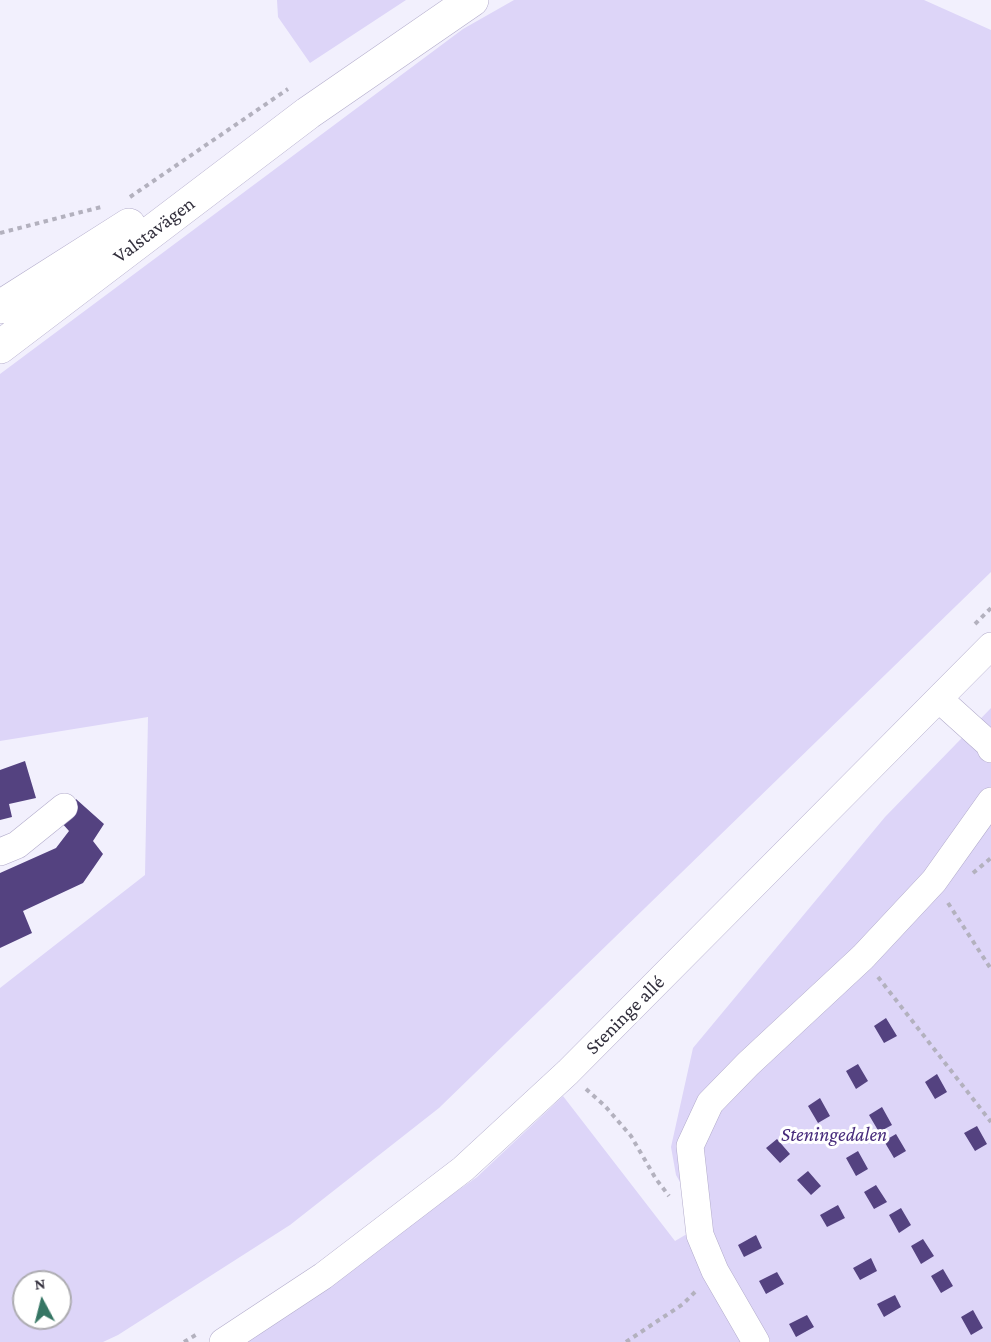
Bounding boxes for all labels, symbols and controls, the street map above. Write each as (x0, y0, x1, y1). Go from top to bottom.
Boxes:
street label: Valstavägen (108, 192, 200, 268)
street label: Steninge allé (580, 970, 670, 1060)
park label: Steningedalen (781, 1123, 887, 1147)
north arrow (12, 1270, 72, 1330)
text: N (34, 1275, 46, 1293)

